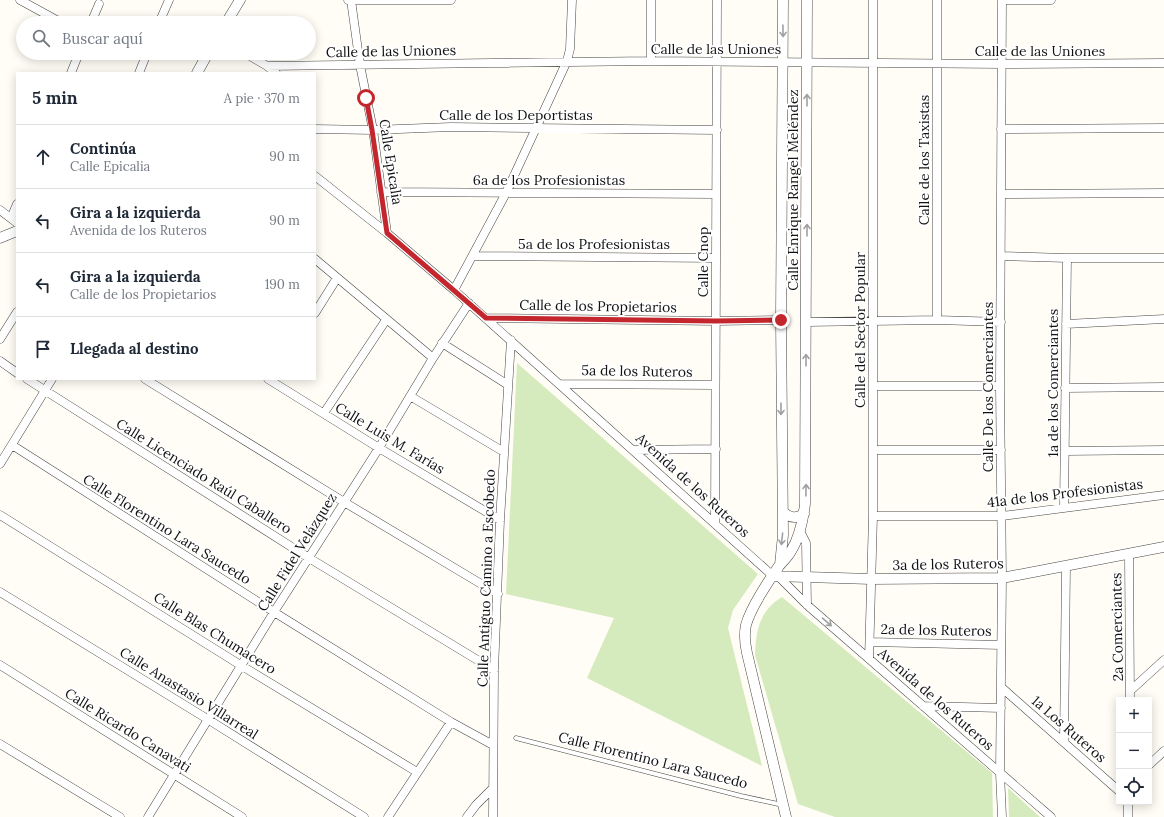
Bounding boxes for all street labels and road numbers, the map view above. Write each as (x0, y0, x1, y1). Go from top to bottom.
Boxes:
street label: Calle de las Uniones (651, 40, 781, 58)
street label: Calle de las Uniones (326, 41, 456, 61)
street label: Calle de las Uniones (975, 42, 1105, 60)
street label: Calle Enrique Rangel Meléndez (784, 89, 802, 291)
street label: Calle de los Taxistas (915, 95, 933, 225)
street label: Calle de los Deportistas (439, 106, 593, 124)
street label: Calle Epicalia (375, 118, 407, 206)
street label: 6a de los Profesionistas (473, 171, 625, 189)
street label: Calle Cnop (694, 227, 712, 297)
street label: 5a de los Profesionistas (518, 235, 670, 253)
street label: Calle del Sector Popular (851, 252, 869, 408)
street label: Calle de los Propietarios (519, 296, 677, 316)
street label: Calle De los Comerciantes (979, 302, 997, 472)
street label: 1a de los Comerciantes (1044, 309, 1062, 457)
street label: 5a de los Ruteros (581, 361, 693, 381)
street label: Calle Luis M. Farías (332, 398, 448, 478)
street label: Calle Licenciado Raúl Caballero (113, 414, 295, 538)
street label: Avenida de los Ruteros (631, 428, 754, 541)
street label: Calle Antiguo Camino a Escobedo (473, 469, 499, 687)
street label: Calle Florentino Lara Saucedo (80, 470, 254, 588)
street label: 41a de los Profesionistas (986, 475, 1144, 511)
street label: Calle Fidel Velázquez (253, 489, 341, 615)
street label: 3a de los Ruteros (892, 554, 1004, 574)
street label: 2a Comerciantes (1107, 572, 1127, 682)
street label: Calle Blas Chumacero (150, 588, 280, 678)
street label: 2a de los Ruteros (880, 620, 992, 640)
street label: Calle Anastasio Villarreal (116, 643, 262, 743)
street label: Avenida de los Ruteros (874, 643, 998, 754)
street label: Calle Ricardo Canavati (62, 684, 194, 776)
street label: 1a Los Ruteros (1028, 692, 1110, 766)
street label: Calle Florentino Lara Saucedo (556, 728, 750, 792)

